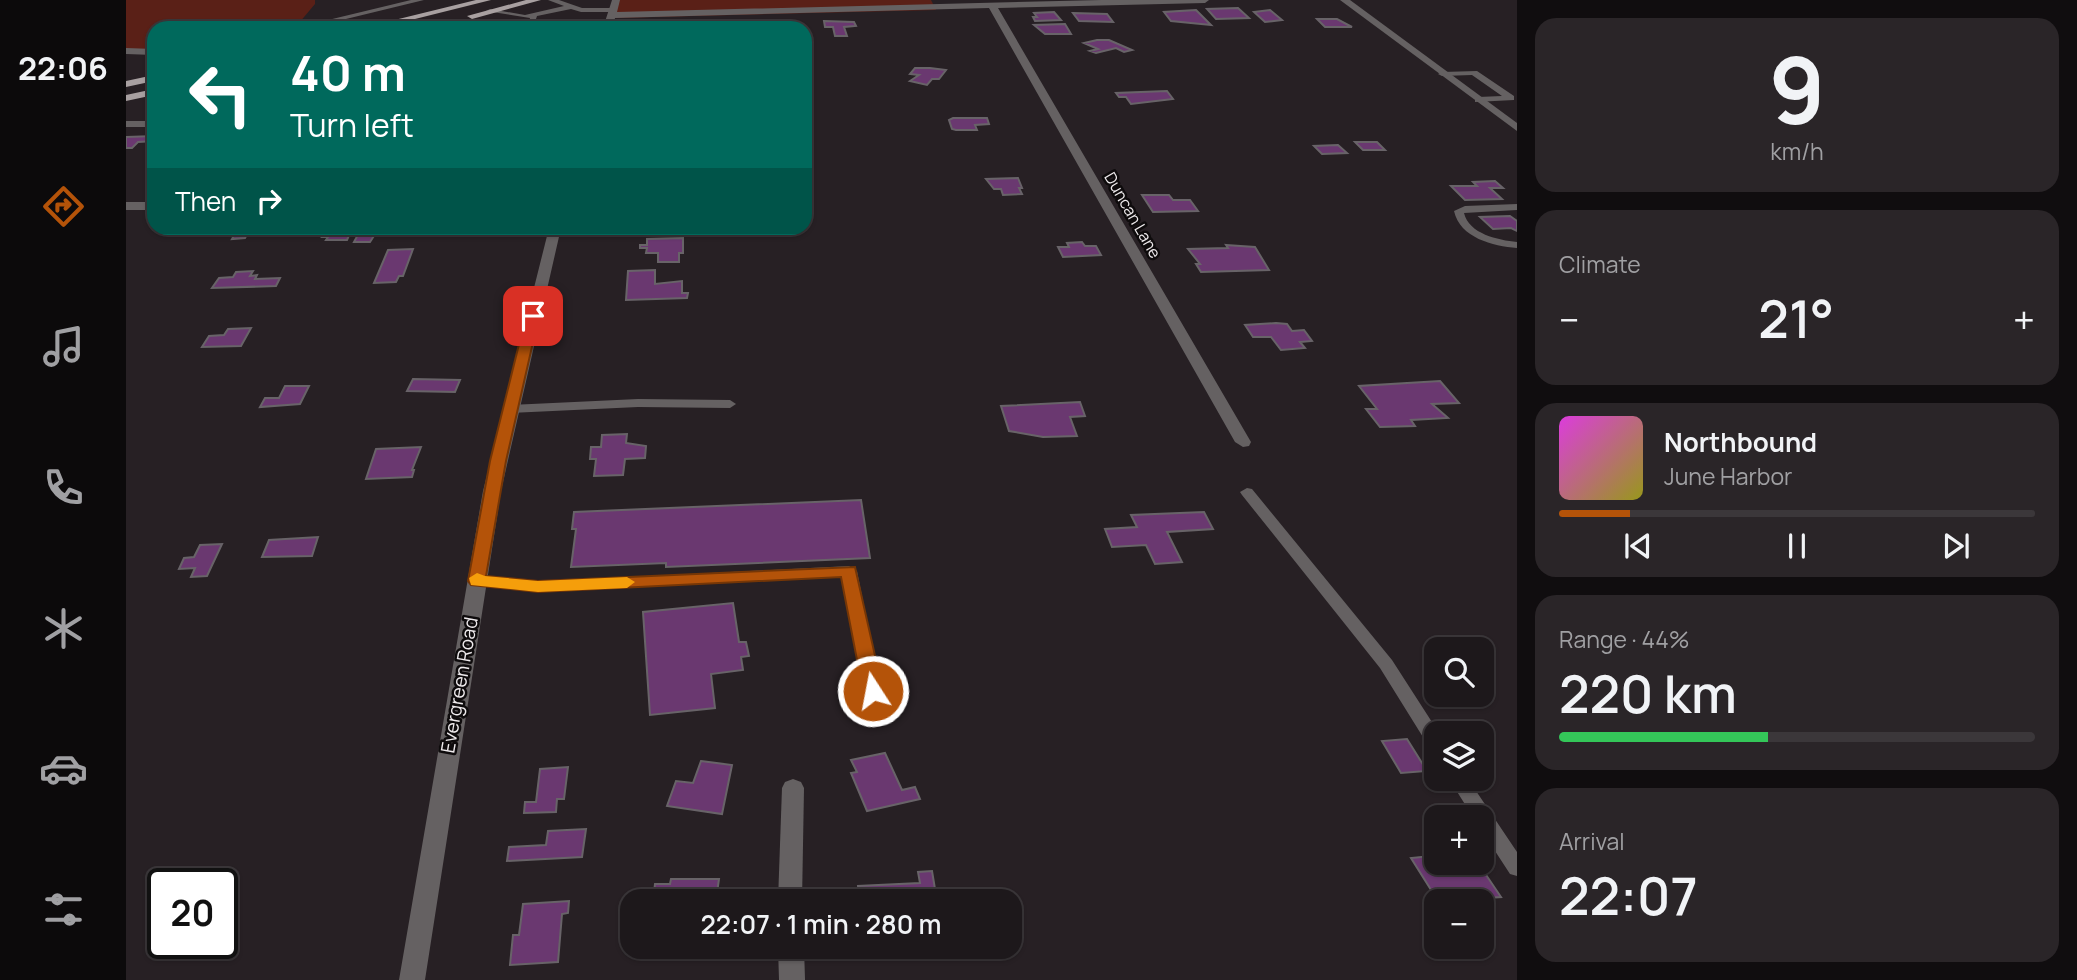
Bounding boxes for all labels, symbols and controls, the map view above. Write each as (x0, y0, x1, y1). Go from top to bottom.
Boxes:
text: 9 (1769, 27, 1825, 151)
text: 40 m (290, 39, 406, 106)
text: 22:06 (18, 46, 108, 90)
icon: left (175, 49, 266, 140)
text: Turn left (290, 103, 414, 147)
text: km/h (1770, 135, 1824, 167)
street label: Duncan Lane (1099, 168, 1167, 262)
icon: directions (39, 182, 88, 231)
icon: right (250, 182, 288, 220)
text: Then (175, 183, 236, 219)
text: Climate (1559, 248, 1641, 280)
text: 21° (1758, 283, 1834, 354)
pin (503, 286, 563, 346)
text: − (1559, 293, 1580, 345)
text: + (2013, 293, 2035, 345)
icon: arrive (514, 297, 552, 335)
icon: music (39, 322, 88, 371)
text: Northbound (1664, 424, 1817, 460)
text: June Harbor (1664, 460, 1792, 492)
icon: phone (39, 463, 88, 512)
icon: previous (1619, 527, 1657, 565)
icon: pause (1778, 527, 1816, 565)
icon: next (1937, 527, 1975, 565)
icon: climate (39, 604, 88, 653)
street label: Evergreen Road (434, 615, 484, 755)
text: Range · 44% (1559, 623, 1690, 655)
map controls (1424, 637, 1494, 959)
button: search (1424, 637, 1494, 707)
position arrow (836, 654, 910, 728)
text: 220 km (1559, 658, 1737, 729)
button: layers (1424, 721, 1494, 791)
icon: car (39, 744, 88, 793)
button: + (1424, 805, 1494, 875)
text: Arrival (1559, 825, 1625, 857)
text: 22:07 (1559, 860, 1698, 931)
speed limit sign: 20 (147, 868, 238, 959)
icon: filters (39, 885, 88, 934)
button: − (1424, 889, 1494, 959)
text: 22:07 · 1 min · 280 m (700, 906, 942, 942)

